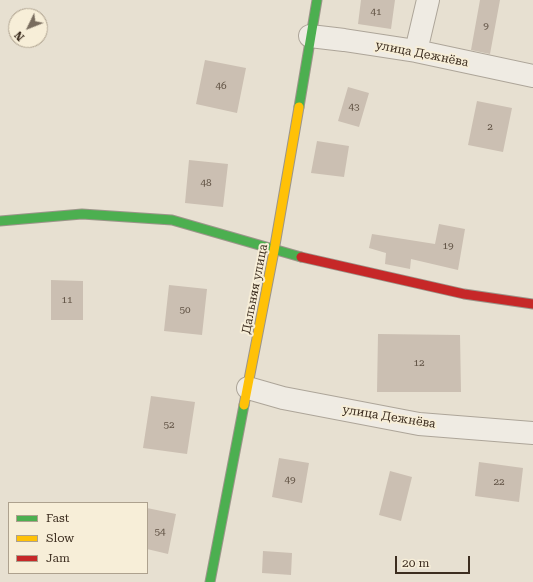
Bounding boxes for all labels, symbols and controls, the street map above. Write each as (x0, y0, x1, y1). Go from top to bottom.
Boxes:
house number: 41 (370, 6, 382, 18)
north arrow (8, 8, 48, 48)
house number: 9 (483, 20, 489, 32)
text: N (12, 28, 27, 43)
street label: улица Дежнёва (374, 38, 470, 70)
house number: 46 (215, 80, 227, 92)
house number: 43 (348, 101, 360, 113)
house number: 2 (487, 121, 493, 133)
house number: 48 (200, 177, 212, 189)
house number: 19 (442, 240, 454, 252)
street label: Дальняя улица (239, 243, 271, 335)
house number: 11 (61, 294, 73, 306)
house number: 50 (179, 304, 191, 316)
house number: 12 (413, 357, 425, 369)
street label: улица Дежнёва (341, 403, 437, 431)
house number: 52 (163, 419, 175, 431)
house number: 49 (284, 474, 296, 486)
house number: 22 (493, 476, 505, 488)
legend (8, 502, 148, 574)
text: Fast (46, 511, 69, 525)
house number: 54 (154, 526, 166, 538)
text: Slow (46, 531, 74, 545)
scale bar (397, 548, 472, 574)
text: Jam (46, 551, 70, 565)
text: 20 m (402, 556, 429, 570)

